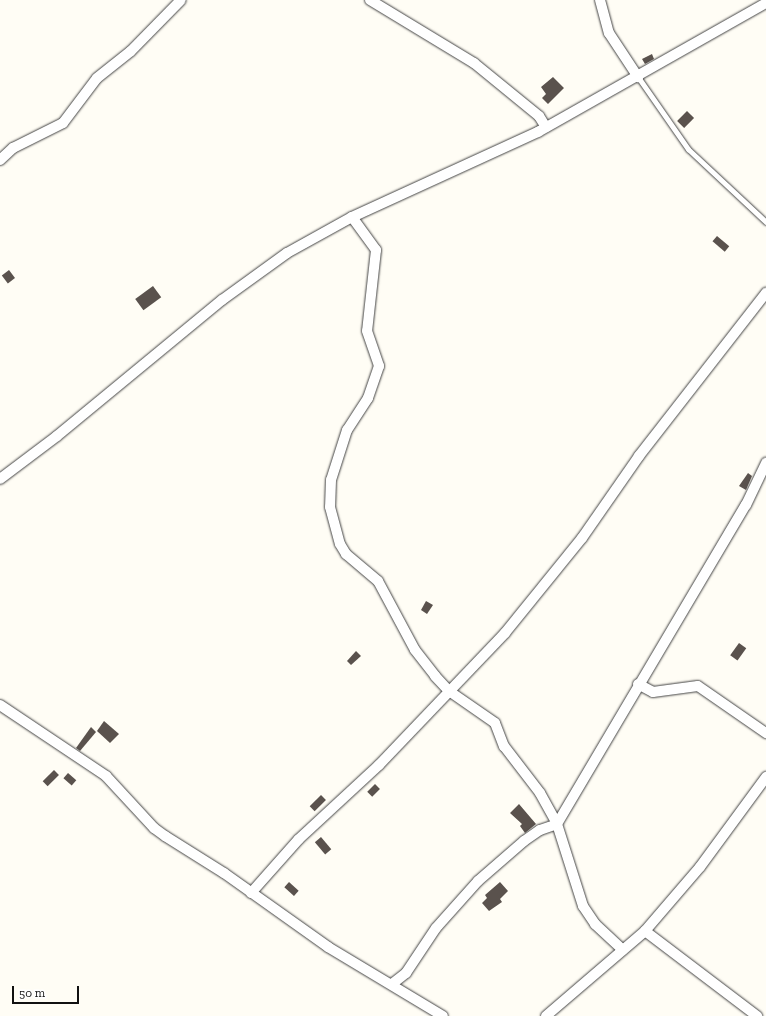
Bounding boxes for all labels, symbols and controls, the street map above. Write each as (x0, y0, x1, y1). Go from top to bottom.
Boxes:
scale bar (14, 978, 81, 1004)
text: 50 m (19, 986, 45, 1000)

